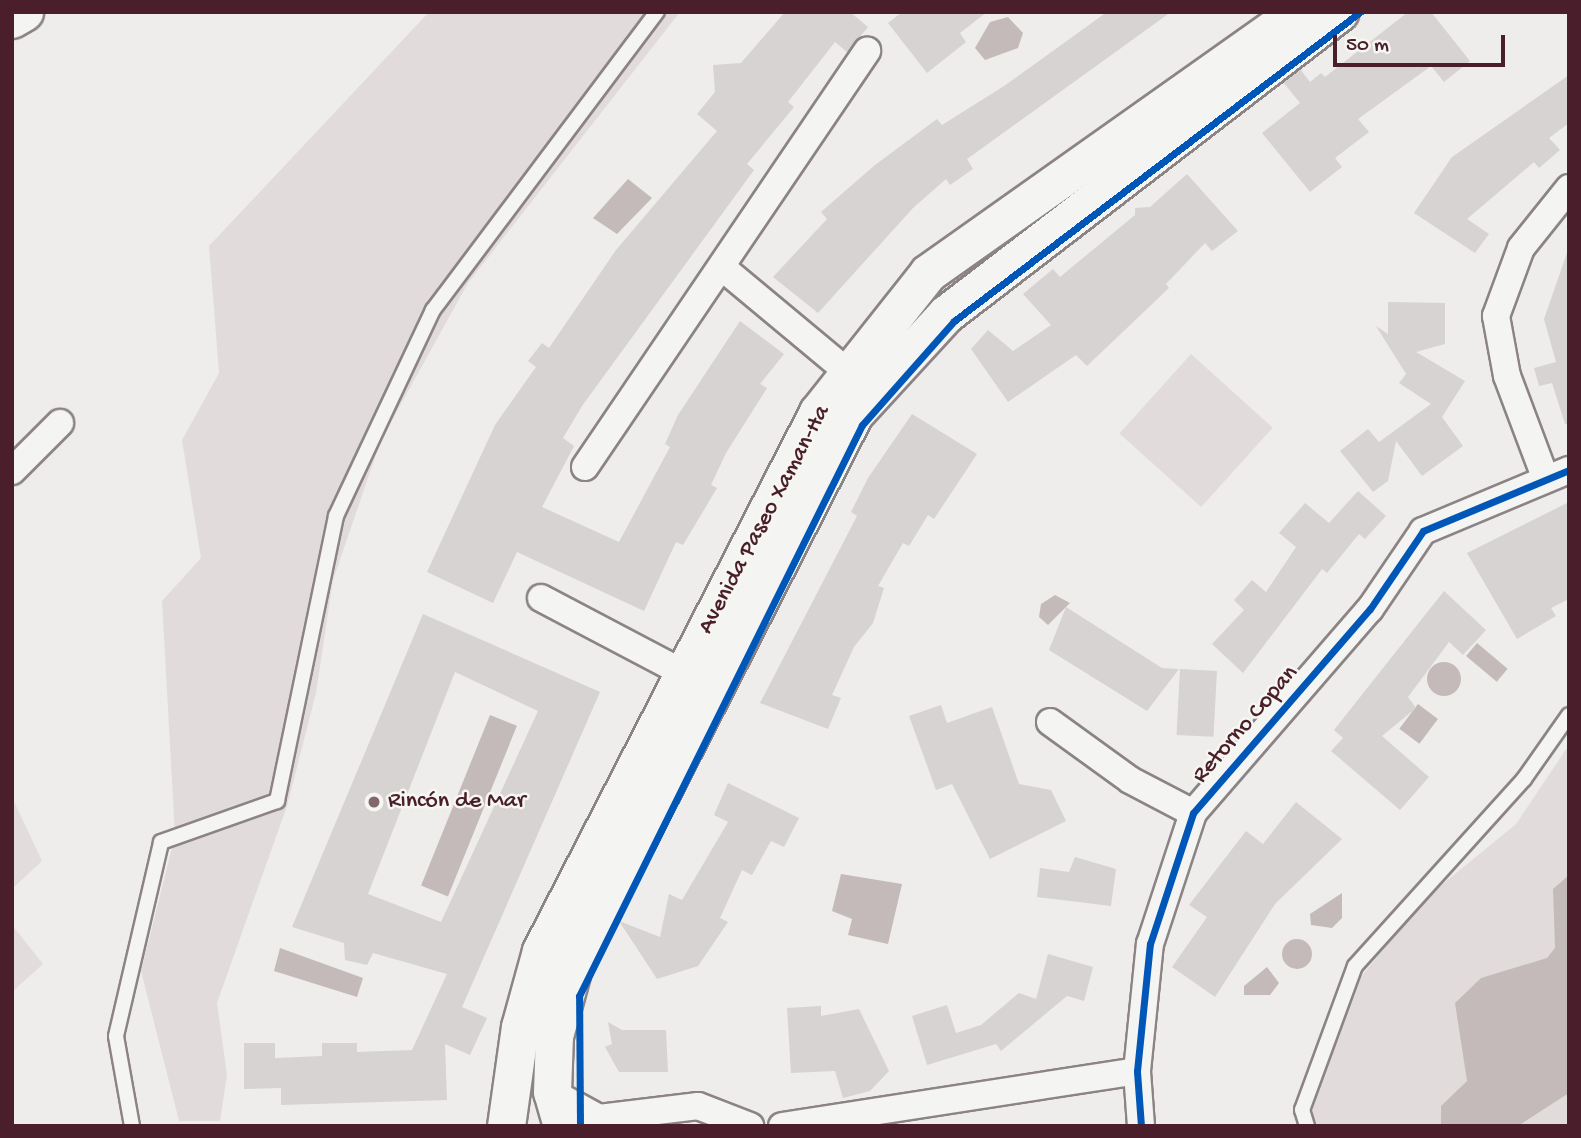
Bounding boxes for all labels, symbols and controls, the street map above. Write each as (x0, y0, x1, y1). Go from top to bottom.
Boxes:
scale bar (1336, 21, 1508, 65)
text: 50 m (1346, 34, 1389, 59)
street label: Avenida Paseo Xaman-Ha (692, 401, 838, 639)
street label: Retorno Copan (1187, 660, 1305, 790)
place label: Rincón de Mar (388, 788, 525, 816)
marker: Rincón de Mar (366, 794, 382, 810)

